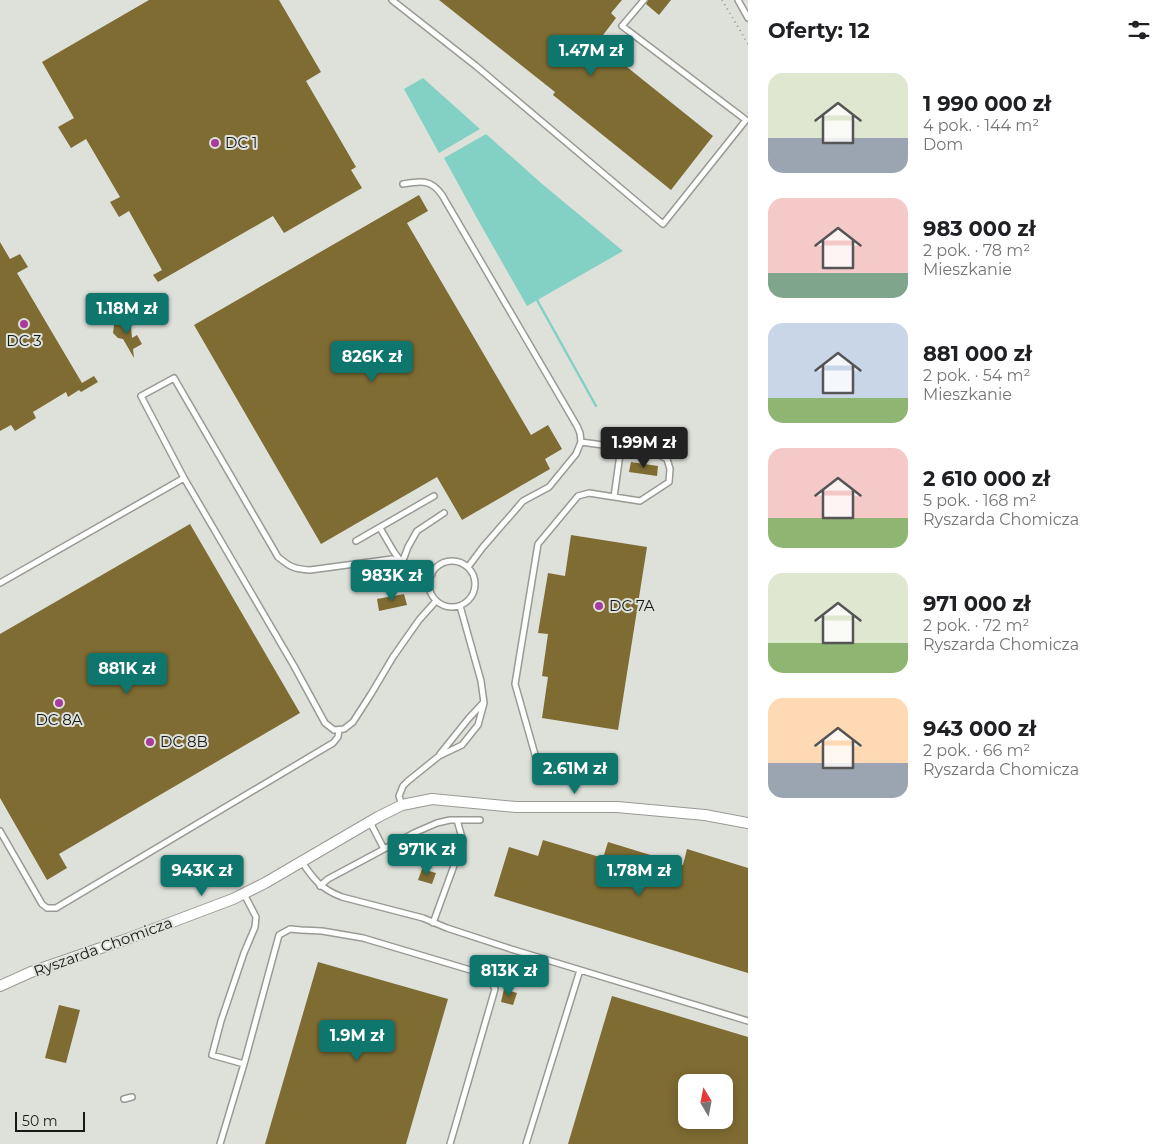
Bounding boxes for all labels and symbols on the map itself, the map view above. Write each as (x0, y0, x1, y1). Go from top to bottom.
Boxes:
pin: 1.47M zł (539, 34, 643, 77)
place label: DC 1 (225, 133, 257, 152)
marker: DC 1 (209, 137, 221, 149)
pin: 1.18M zł (75, 292, 179, 335)
marker: DC 3 (18, 318, 30, 330)
place label: DC 3 (6, 331, 42, 350)
pin: 826K zł (326, 340, 418, 383)
pin: 1.99M zł (592, 426, 696, 469)
pin: 983K zł (346, 560, 438, 602)
place label: DC 7A (609, 596, 655, 615)
marker: DC 7A (593, 600, 605, 612)
pin: 881K zł (81, 652, 173, 695)
marker: DC 8A (53, 697, 65, 709)
place label: DC 8A (35, 710, 83, 729)
place label: DC 8B (160, 732, 208, 751)
marker: DC 8B (144, 736, 156, 748)
pin: 2.61M zł (523, 752, 627, 795)
pin: 971K zł (381, 834, 473, 876)
pin: 943K zł (156, 854, 248, 897)
pin: 1.78M zł (587, 854, 691, 897)
street label: Ryszarda Chomicza (31, 913, 175, 981)
pin: 813K zł (463, 954, 555, 997)
pin: 1.9M zł (311, 1020, 403, 1062)
north arrow (678, 1074, 732, 1129)
scale bar (15, 1109, 85, 1132)

